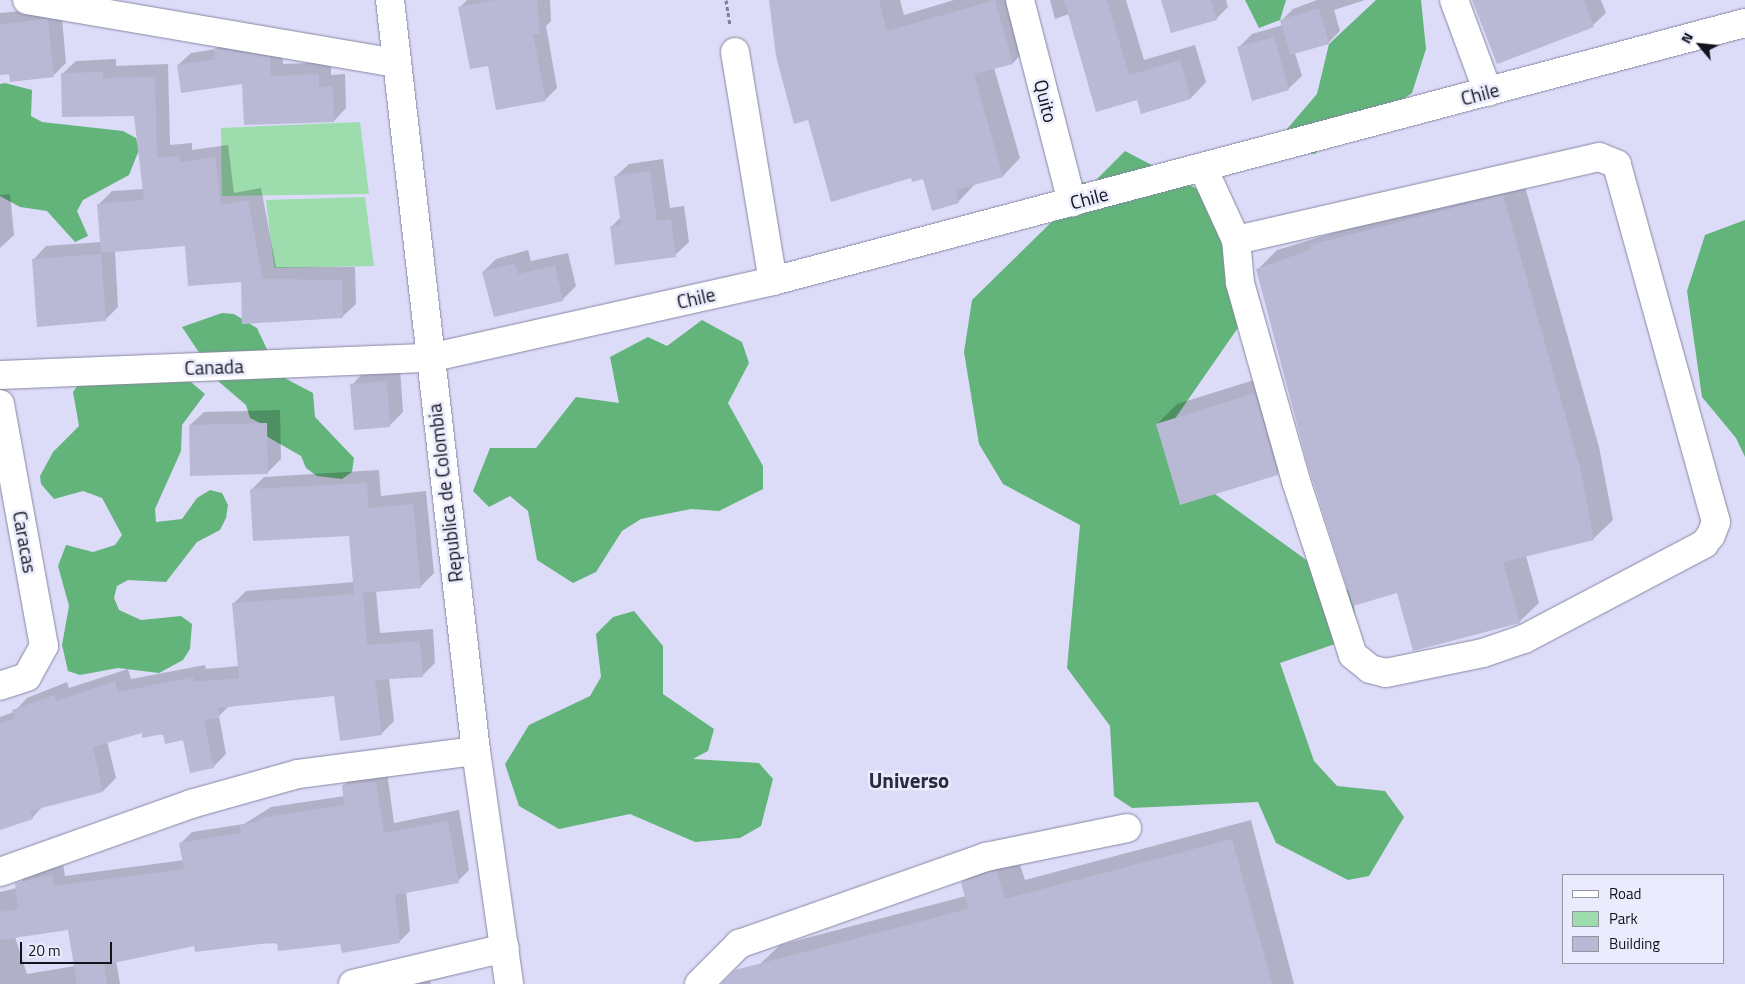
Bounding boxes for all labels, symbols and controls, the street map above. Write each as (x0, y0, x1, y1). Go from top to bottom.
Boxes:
north arrow (1675, 20, 1725, 70)
text: N (1675, 29, 1698, 47)
street label: Quito (1030, 77, 1062, 125)
street label: Chile (1458, 78, 1502, 110)
street label: Chile (1067, 182, 1111, 214)
street label: Chile (675, 283, 717, 313)
street label: Canada (184, 355, 244, 379)
street label: Republica de Colombia (423, 402, 467, 584)
street label: Caracas (8, 509, 42, 575)
district label: Universo (869, 767, 949, 793)
legend (1562, 874, 1725, 964)
text: Road (1609, 882, 1641, 905)
text: Park (1609, 907, 1638, 930)
scale bar (22, 932, 115, 964)
text: Building (1609, 932, 1660, 955)
text: 20 m (28, 939, 61, 962)

